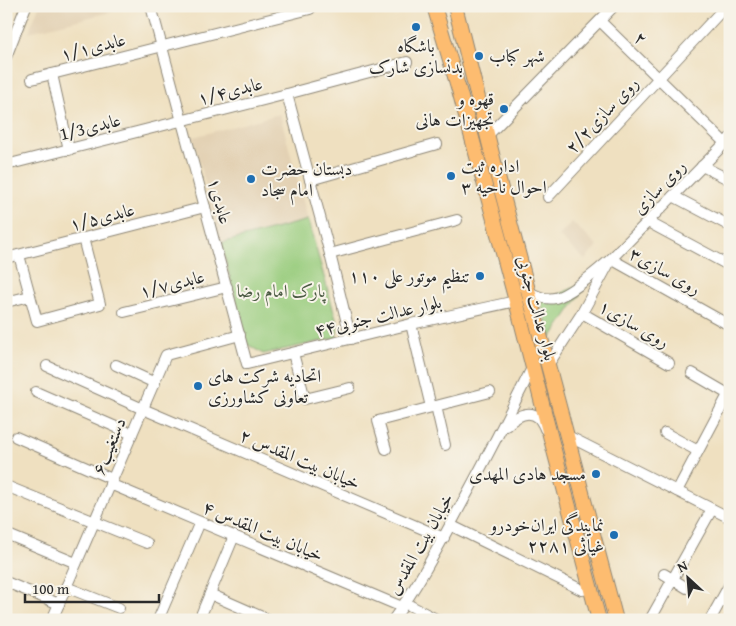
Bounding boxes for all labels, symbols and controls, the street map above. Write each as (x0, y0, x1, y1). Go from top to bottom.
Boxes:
marker: باشگاه بدنسازی شارک (410, 21, 422, 33)
street label: ۲ (628, 24, 655, 51)
street label: عابدی۱/۱ (58, 25, 128, 68)
place label: باشگاه بدنسازی شارک (369, 32, 463, 80)
place label: شهر کباب (489, 42, 545, 69)
marker: شهر کباب (473, 50, 485, 62)
street label: عابدی۱/۴ (195, 69, 265, 112)
street label: روی سازی۲/۲ (559, 70, 645, 159)
place label: قهوه و تجهیزات هانی (416, 85, 494, 133)
marker: قهوه و تجهیزات هانی (498, 103, 510, 115)
street label: عابدی1/3 (56, 106, 123, 147)
place label: اداره ثبت احوال ناحیه ۳ (461, 152, 547, 200)
street label: روی سازی (626, 153, 692, 220)
place label: دبستان حضرت امام سجاد (261, 155, 352, 206)
marker: اداره ثبت احوال ناحیه ۳ (445, 170, 457, 182)
marker: دبستان حضرت امام سجاد (245, 173, 257, 185)
street label: ۱عابدی (201, 175, 240, 227)
street label: عابدی۱/۵ (67, 195, 137, 238)
street label: روی سازی۳ (625, 240, 706, 301)
street label: بلوار عدالت جنوبی (510, 252, 565, 364)
street label: عابدی۱/۷ (137, 262, 207, 305)
place label: تنظیم موتور علی ۱۱۰ (349, 262, 470, 294)
marker: تنظیم موتور علی ۱۱۰ (474, 270, 486, 282)
park label: پارک امام رضا (237, 277, 327, 307)
street label: بلوار عدالت جنوبی۴۴ (312, 288, 444, 343)
street label: روی سازی۱ (594, 292, 675, 355)
place label: اتحادیه شرکت های تعاونی کشاورزی (208, 362, 321, 410)
marker: اتحادیه شرکت های تعاونی کشاورزی (192, 380, 204, 392)
street label: دستغیب۶ (84, 413, 133, 479)
street label: خیابان بیت المقدس ۲ (236, 421, 365, 496)
place label: مسجد هادی المهدی (469, 460, 586, 487)
marker: مسجد هادی المهدی (590, 468, 602, 480)
street label: خیابان بیت المقدس (379, 488, 460, 600)
street label: خیابان بیت المقدس ۴ (199, 493, 328, 568)
place label: نمایندگی ایران‌خودرو غیاثی ۲۲۸۱ (488, 511, 604, 559)
marker: نمایندگی ایران‌خودرو غیاثی ۲۲۸۱ (608, 529, 620, 541)
north arrow (664, 554, 714, 604)
text: N (674, 555, 691, 577)
scale bar (25, 571, 159, 603)
text: 100 m (32, 578, 70, 599)

